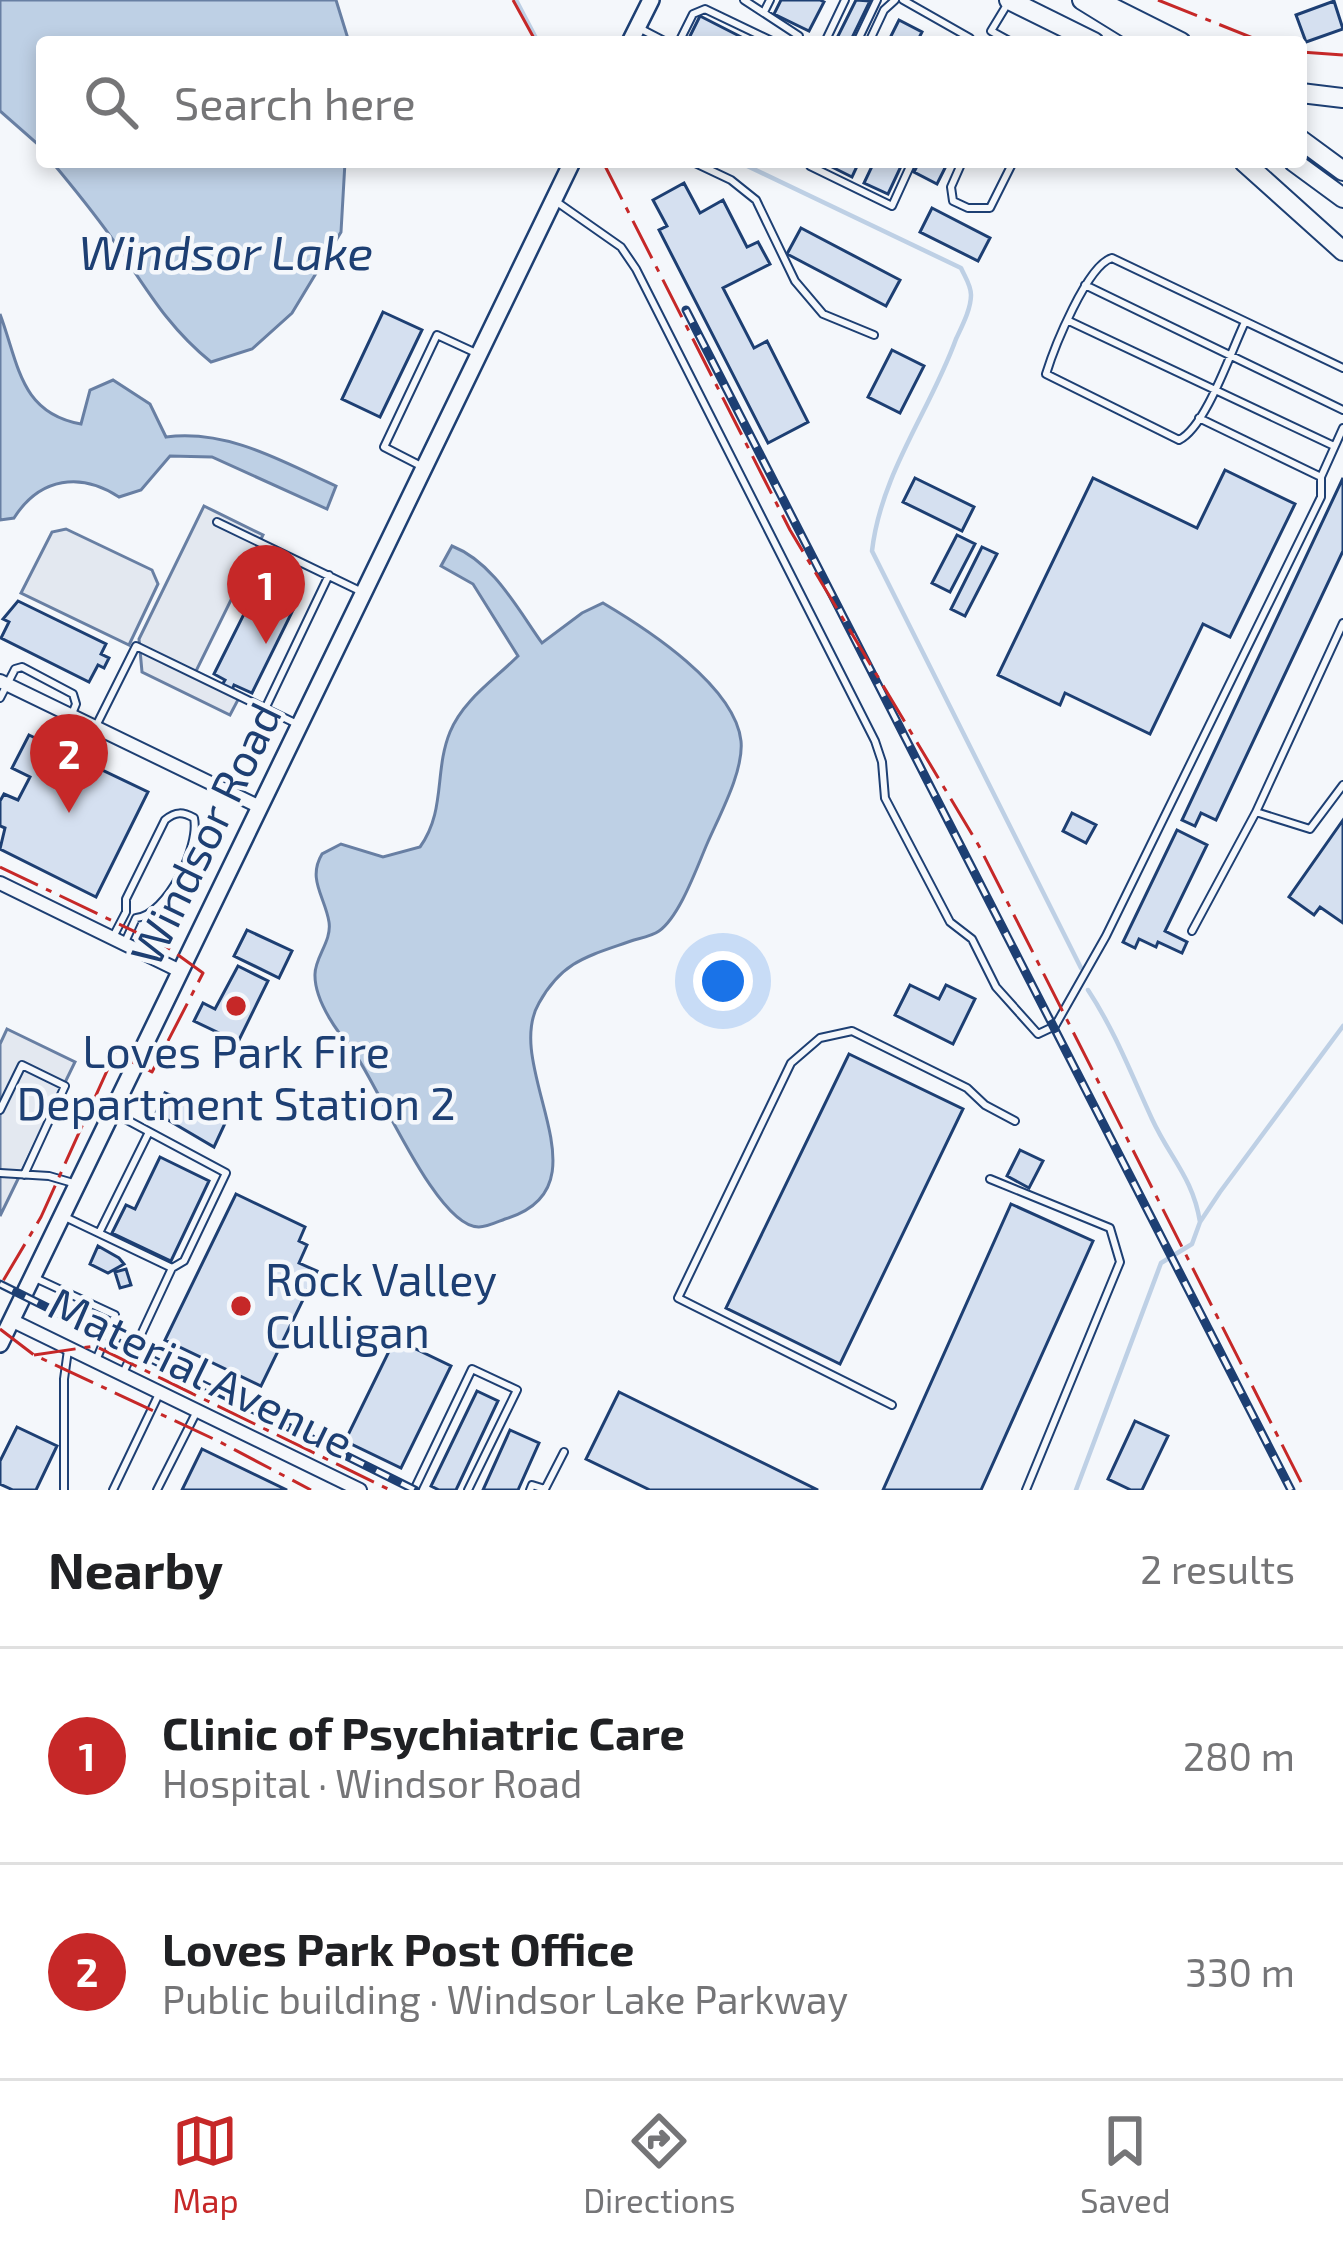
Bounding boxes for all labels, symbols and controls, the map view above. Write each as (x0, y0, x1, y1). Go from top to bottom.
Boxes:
search box (36, 36, 1307, 168)
icon: search (78, 69, 144, 135)
text: Search here (174, 75, 416, 129)
water label: Windsor Lake (79, 222, 373, 280)
pin: 1 (227, 545, 305, 644)
street label: Windsor Road (117, 693, 291, 973)
pin: 2 (30, 714, 108, 813)
your location (693, 951, 753, 1011)
marker: Loves Park Fire Department Station 2 (223, 993, 249, 1019)
place label: Loves Park Fire Department Station 2 (16, 1023, 456, 1129)
place label: Rock Valley Culligan (265, 1251, 497, 1357)
street label: Material Avenue (41, 1274, 363, 1468)
marker: Rock Valley Culligan (228, 1293, 254, 1319)
text: Nearby (48, 1538, 223, 1599)
text: 2 results (1140, 1545, 1295, 1592)
text: Clinic of Psychiatric Care (162, 1705, 685, 1759)
text: 1 (79, 1732, 95, 1779)
text: 280 m (1183, 1732, 1295, 1779)
text: Hospital · Windsor Road (162, 1759, 582, 1806)
text: Loves Park Post Office (162, 1921, 634, 1975)
text: 2 (76, 1948, 98, 1995)
text: 330 m (1185, 1948, 1295, 1995)
text: Public building · Windsor Lake Parkway (162, 1975, 848, 2022)
tab: Map (172, 2108, 239, 2220)
tab: Directions (583, 2108, 735, 2220)
tab: Saved (1080, 2108, 1171, 2220)

